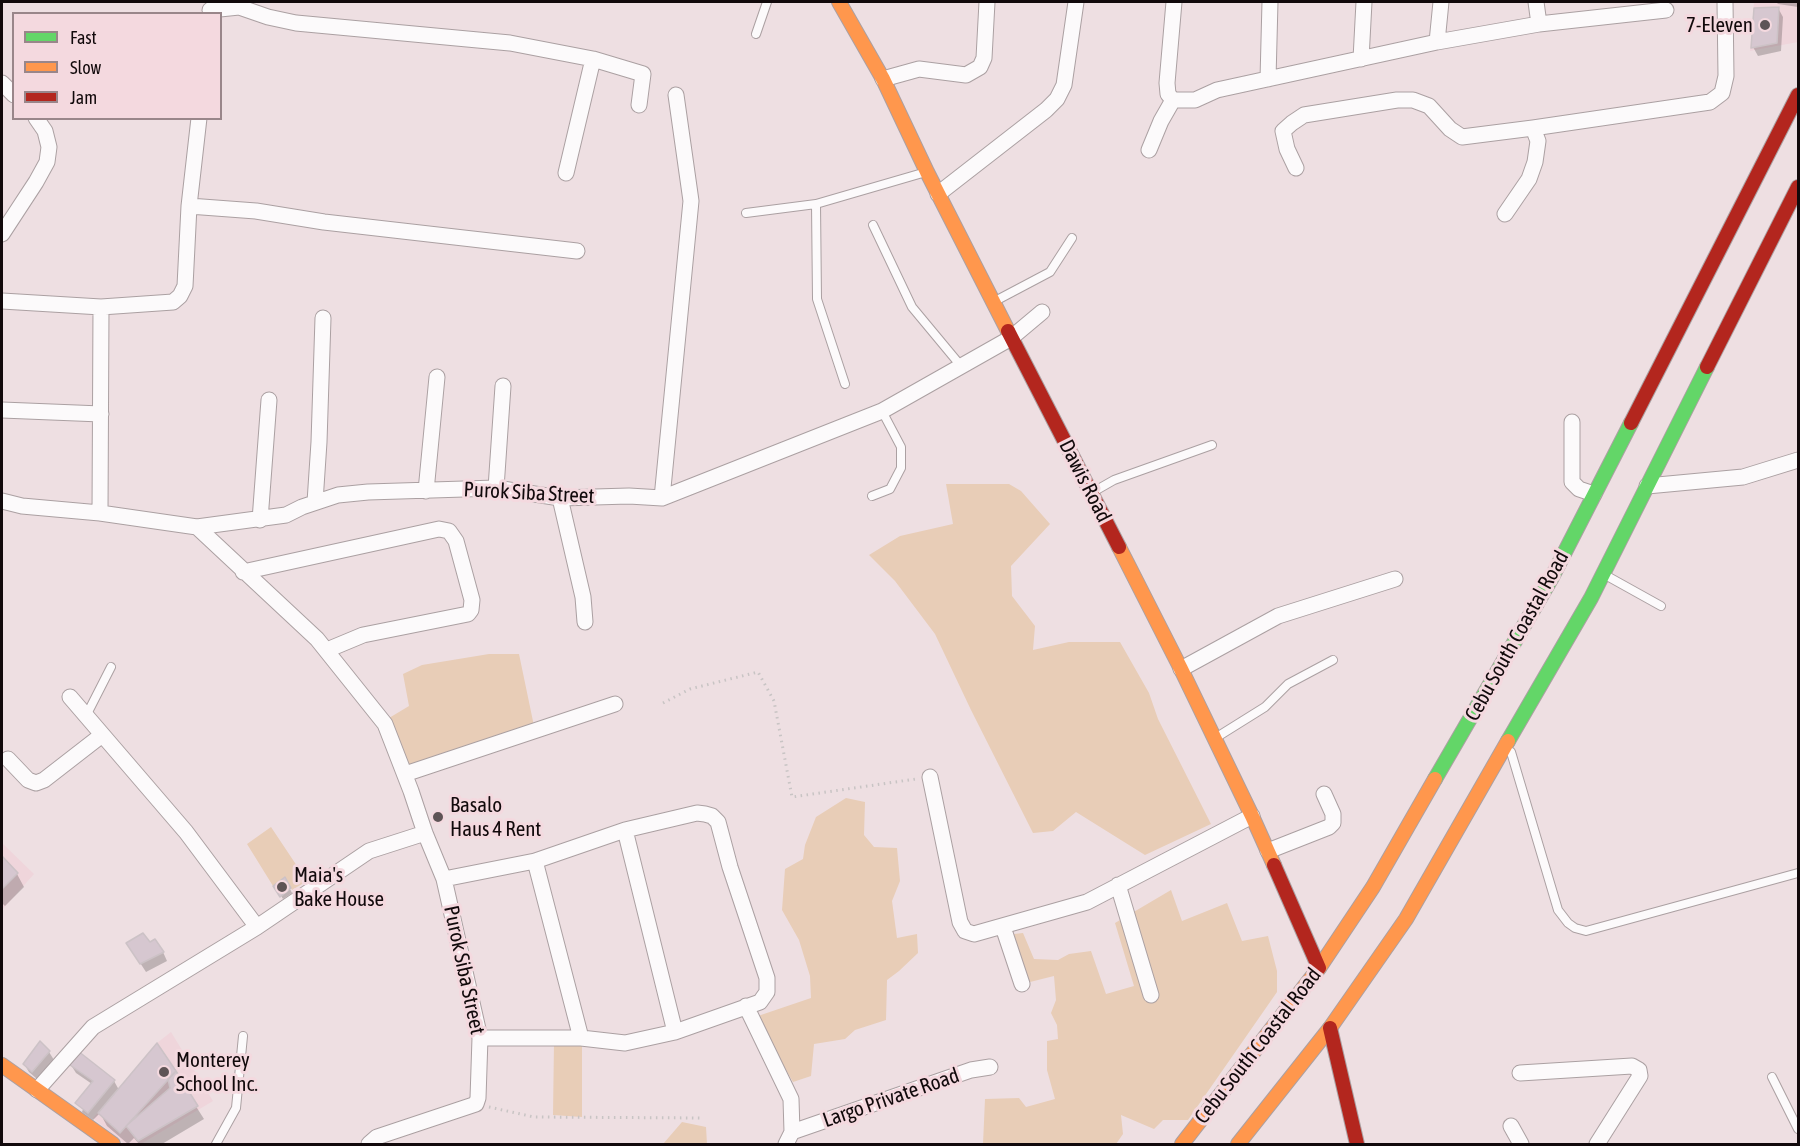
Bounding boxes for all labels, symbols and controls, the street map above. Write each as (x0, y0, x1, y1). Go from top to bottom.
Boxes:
legend (12, 12, 222, 120)
place label: 7-Eleven (1686, 12, 1753, 38)
marker: 7-Eleven (1758, 18, 1772, 32)
text: Fast (70, 27, 97, 48)
text: Slow (70, 57, 101, 78)
text: Jam (70, 87, 97, 108)
street label: Dawis Road (1054, 436, 1116, 526)
street label: Purok Siba Street (463, 477, 595, 509)
street label: Cebu South Coastal Road (1460, 546, 1574, 726)
place label: Basalo Haus 4 Rent (450, 792, 541, 842)
marker: Basalo Haus 4 Rent (431, 810, 445, 824)
place label: Maia's Bake House (294, 862, 384, 912)
marker: Maia's Bake House (275, 880, 289, 894)
street label: Purok Siba Street (438, 903, 490, 1037)
street label: Cebu South Coastal Road (1189, 963, 1327, 1129)
place label: Monterey School Inc. (176, 1047, 258, 1097)
street label: Largo Private Road (819, 1063, 963, 1133)
marker: Monterey School Inc. (157, 1065, 171, 1079)

